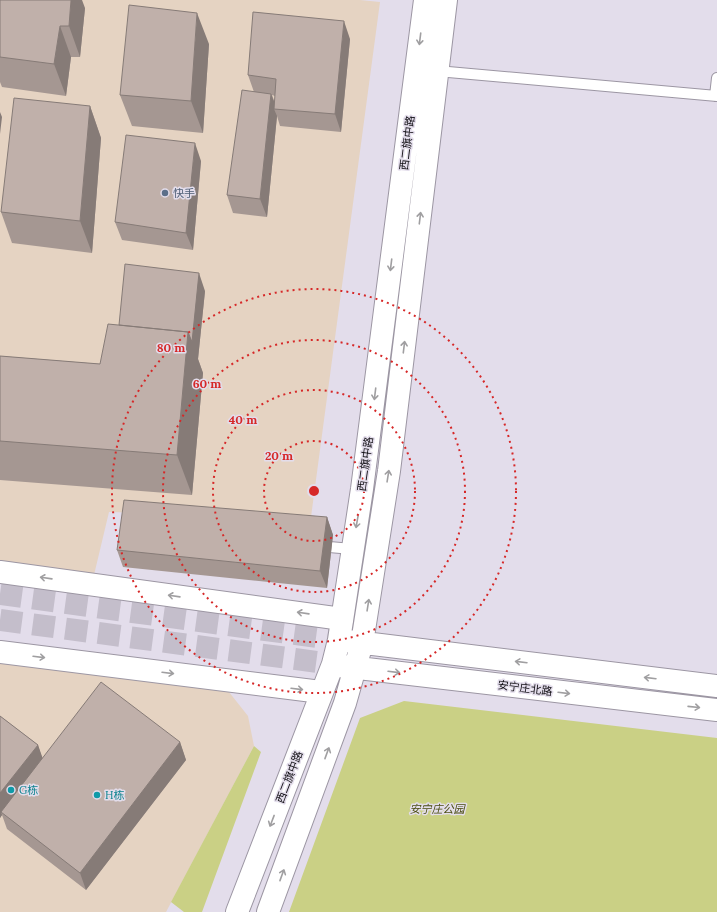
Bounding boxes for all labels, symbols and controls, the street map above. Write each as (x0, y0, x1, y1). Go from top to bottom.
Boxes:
one-way arrow (416, 32, 424, 45)
street label: 西二旗中路 (397, 115, 417, 171)
place label: 快手 (173, 186, 195, 200)
marker: 快手 (160, 188, 170, 198)
one-way arrow (416, 212, 424, 225)
one-way arrow (387, 258, 395, 271)
text: 80 m (157, 340, 185, 355)
one-way arrow (400, 341, 408, 354)
text: 60 m (193, 376, 221, 391)
one-way arrow (371, 387, 379, 400)
text: 40 m (229, 412, 257, 427)
street label: 西二旗中路 (354, 436, 376, 492)
text: 20 m (265, 448, 293, 463)
one-way arrow (384, 470, 392, 483)
centre of rings (307, 484, 321, 498)
one-way arrow (352, 516, 360, 529)
one-way arrow (40, 574, 53, 582)
one-way arrow (168, 592, 181, 600)
one-way arrow (364, 599, 372, 612)
one-way arrow (297, 609, 310, 617)
one-way arrow (32, 653, 45, 661)
one-way arrow (515, 658, 528, 666)
one-way arrow (387, 668, 400, 676)
one-way arrow (161, 669, 174, 677)
one-way arrow (644, 674, 657, 681)
street label: 安宁庄北路 (497, 678, 553, 698)
one-way arrow (290, 686, 303, 693)
one-way arrow (558, 689, 571, 696)
one-way arrow (687, 704, 700, 711)
one-way arrow (323, 748, 331, 760)
street label: 西二旗中路 (273, 749, 305, 805)
place label: G栋 (19, 783, 38, 797)
marker: G栋 (6, 785, 16, 795)
place label: H栋 (105, 788, 125, 802)
marker: H栋 (92, 790, 102, 800)
park label: 安宁庄公园 (410, 802, 466, 816)
one-way arrow (267, 814, 275, 826)
one-way arrow (278, 870, 286, 882)

